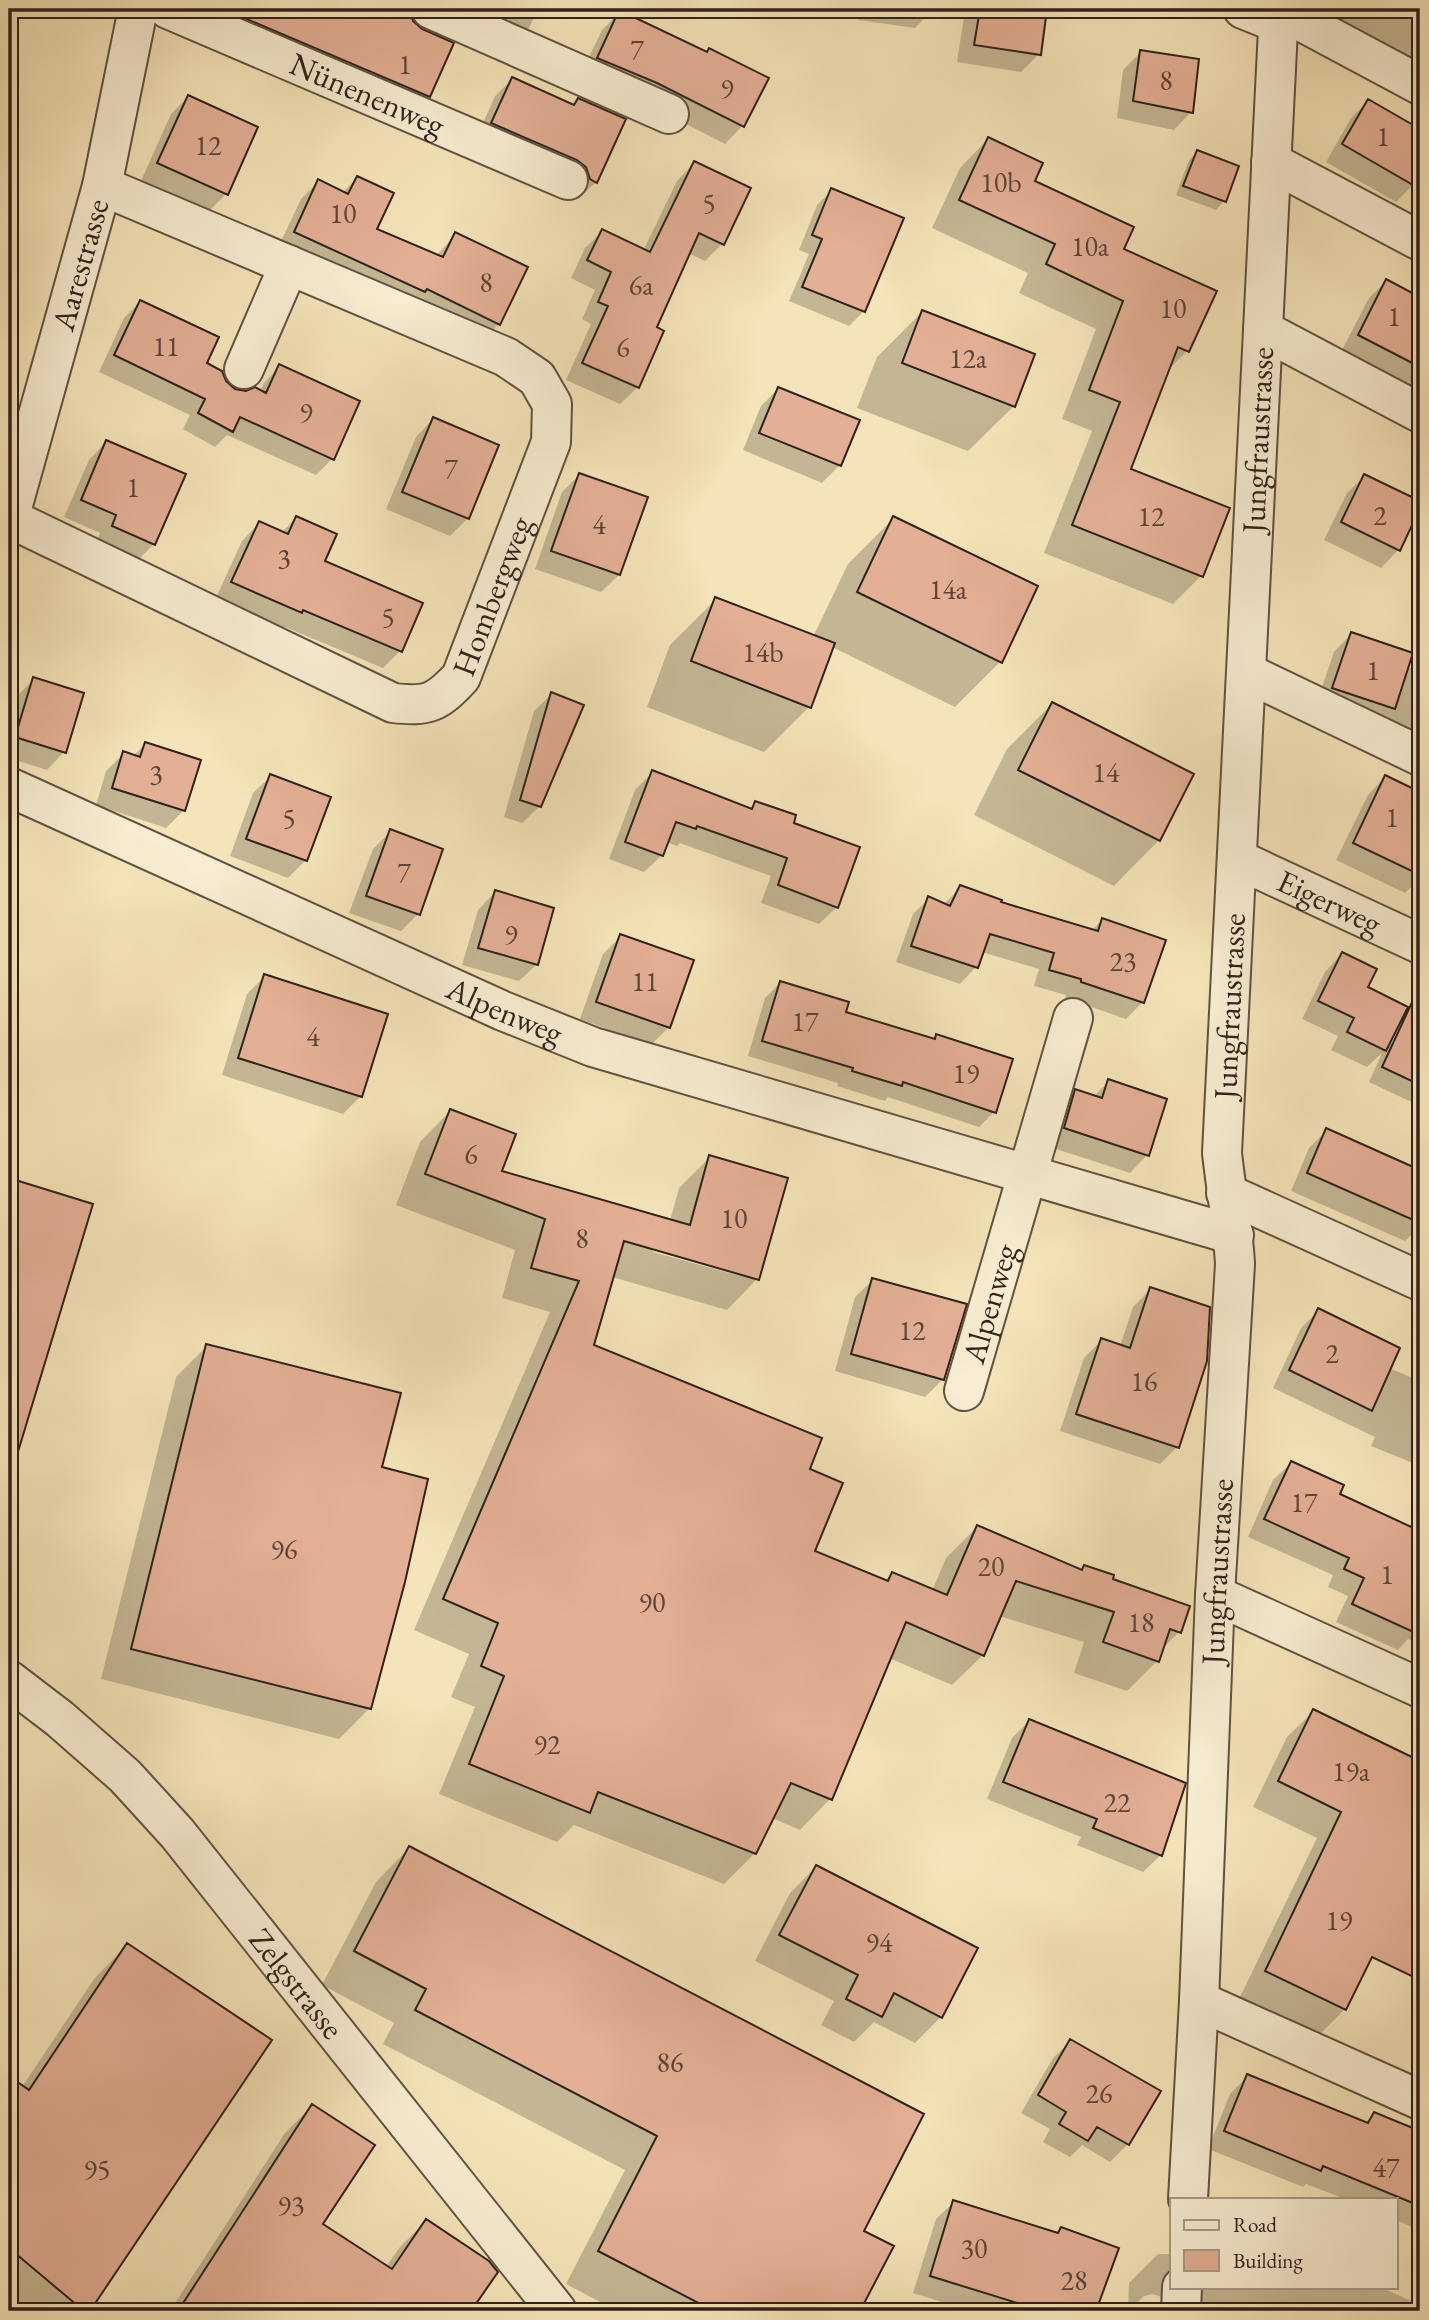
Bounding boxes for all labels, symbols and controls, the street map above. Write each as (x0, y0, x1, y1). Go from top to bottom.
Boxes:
house number: 7 (630, 31, 644, 67)
street label: Nünenenweg (284, 43, 452, 146)
house number: 1 (398, 46, 412, 82)
house number: 8 (1159, 62, 1173, 98)
house number: 9 (720, 70, 734, 106)
house number: 1 (1376, 118, 1390, 154)
house number: 12 (195, 127, 222, 163)
house number: 10b (980, 164, 1022, 200)
house number: 5 (702, 185, 716, 221)
street label: Aarestrasse (41, 194, 118, 336)
house number: 10 (330, 195, 356, 231)
house number: 10a (1071, 228, 1110, 264)
house number: 8 (479, 264, 493, 300)
house number: 6a (629, 267, 654, 303)
house number: 10 (1160, 290, 1186, 326)
house number: 1 (1387, 298, 1401, 334)
house number: 11 (153, 328, 179, 364)
house number: 6 (616, 329, 630, 365)
house number: 12a (949, 340, 988, 376)
street label: Jungfraustrasse (1232, 346, 1283, 537)
house number: 9 (299, 394, 313, 430)
house number: 7 (444, 450, 458, 486)
house number: 1 (126, 469, 140, 505)
house number: 2 (1373, 497, 1387, 533)
house number: 12 (1138, 498, 1165, 534)
house number: 4 (592, 506, 606, 542)
street label: Hombergweg (442, 509, 542, 682)
house number: 3 (277, 540, 291, 576)
house number: 14a (929, 571, 968, 607)
house number: 5 (381, 599, 395, 635)
house number: 14b (742, 634, 784, 670)
house number: 1 (1366, 652, 1380, 688)
house number: 14 (1093, 754, 1120, 790)
house number: 3 (149, 756, 163, 792)
house number: 1 (1385, 799, 1399, 835)
house number: 5 (282, 800, 296, 836)
house number: 7 (397, 854, 411, 890)
street label: Eigerweg (1271, 860, 1389, 945)
street label: Jungfraustrasse (1204, 912, 1255, 1103)
house number: 9 (504, 916, 518, 952)
house number: 23 (1110, 943, 1136, 979)
house number: 11 (632, 963, 658, 999)
street label: Alpenweg (439, 967, 570, 1054)
house number: 17 (792, 1003, 819, 1039)
house number: 4 (306, 1018, 320, 1054)
house number: 19 (953, 1055, 979, 1091)
house number: 6 (464, 1136, 478, 1172)
house number: 10 (721, 1200, 747, 1236)
house number: 8 (575, 1220, 589, 1256)
street label: Alpenweg (952, 1238, 1027, 1369)
house number: 12 (899, 1312, 926, 1348)
house number: 2 (1325, 1335, 1339, 1371)
house number: 16 (1131, 1363, 1157, 1399)
street label: Jungfraustrasse (1191, 1477, 1243, 1668)
house number: 17 (1291, 1484, 1318, 1520)
house number: 96 (271, 1531, 297, 1567)
house number: 20 (978, 1548, 1004, 1584)
house number: 1 (1380, 1556, 1394, 1592)
house number: 90 (639, 1584, 665, 1620)
house number: 18 (1128, 1604, 1154, 1640)
house number: 92 (534, 1726, 561, 1762)
house number: 19a (1332, 1753, 1371, 1789)
house number: 22 (1104, 1784, 1131, 1820)
house number: 19 (1326, 1902, 1352, 1938)
street label: Zelgstrasse (240, 1919, 354, 2048)
house number: 94 (866, 1924, 893, 1960)
house number: 86 (657, 2044, 683, 2080)
house number: 26 (1086, 2075, 1112, 2111)
house number: 47 (1373, 2149, 1400, 2185)
house number: 95 (84, 2151, 110, 2187)
house number: 93 (278, 2187, 304, 2223)
legend (1170, 2198, 1398, 2288)
text: Road (1233, 2211, 1277, 2238)
house number: 30 (961, 2230, 987, 2266)
text: Building (1233, 2247, 1303, 2274)
house number: 28 (1061, 2262, 1087, 2298)

